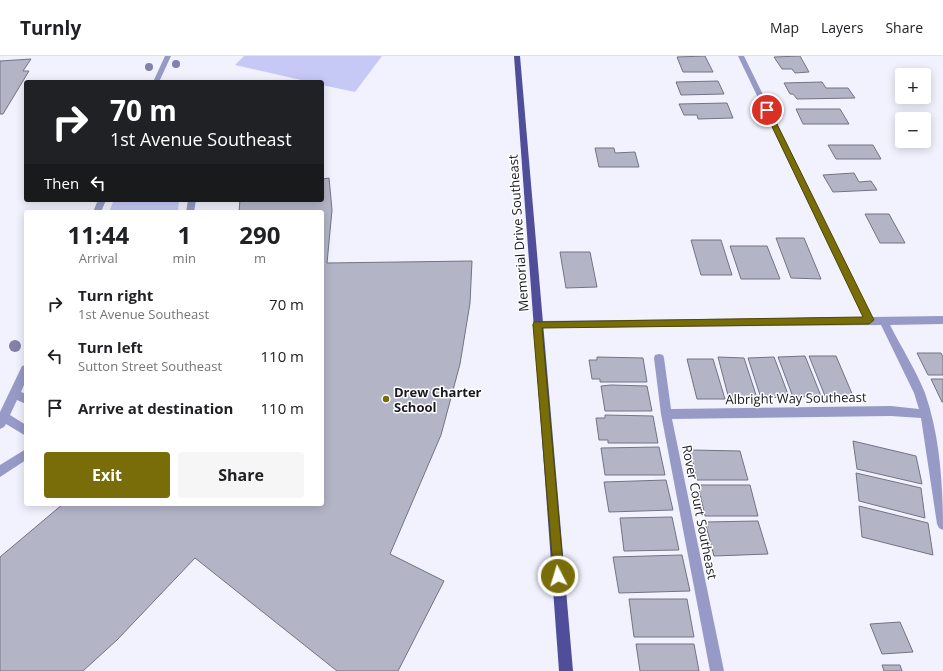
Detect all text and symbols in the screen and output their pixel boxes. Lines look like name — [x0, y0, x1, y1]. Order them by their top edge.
text: Turnly — [20, 15, 81, 41]
text: Map — [770, 18, 799, 37]
text: Layers — [821, 18, 863, 37]
text: Share — [885, 18, 923, 37]
map controls — [895, 68, 931, 148]
button: + — [895, 68, 931, 104]
text: 70 m — [110, 91, 177, 129]
pin — [750, 93, 784, 127]
icon: right — [44, 96, 96, 148]
icon: arrive — [756, 99, 778, 121]
button: − — [895, 112, 931, 148]
text: 1st Avenue Southeast — [110, 127, 292, 151]
street label: Memorial Drive Southeast — [504, 153, 532, 312]
icon: left — [87, 172, 109, 194]
text: Then — [44, 173, 79, 193]
text: 11:44 — [67, 218, 129, 251]
text: 1 — [177, 218, 191, 251]
text: 290 — [239, 218, 281, 251]
text: Arrival — [79, 249, 118, 267]
text: min — [173, 249, 196, 267]
text: m — [254, 249, 266, 267]
text: Turn right — [78, 285, 153, 305]
icon: right — [44, 293, 66, 315]
text: 70 m — [269, 294, 304, 314]
text: 1st Avenue Southeast — [78, 305, 209, 323]
text: Turn left — [78, 337, 143, 357]
icon: left — [44, 345, 66, 367]
text: 110 m — [260, 346, 304, 366]
text: Sutton Street Southeast — [78, 357, 222, 375]
place label: Drew Charter School — [394, 383, 482, 416]
street label: Albright Way Southeast — [725, 388, 867, 408]
marker: Drew Charter School — [381, 394, 391, 404]
icon: arrive — [44, 397, 66, 419]
text: Arrive at destination — [78, 398, 233, 418]
text: 110 m — [260, 398, 304, 418]
street label: Rover Court Southeast — [678, 443, 722, 581]
button: Exit — [44, 452, 170, 498]
button: Share — [178, 452, 304, 498]
position arrow — [537, 555, 579, 597]

